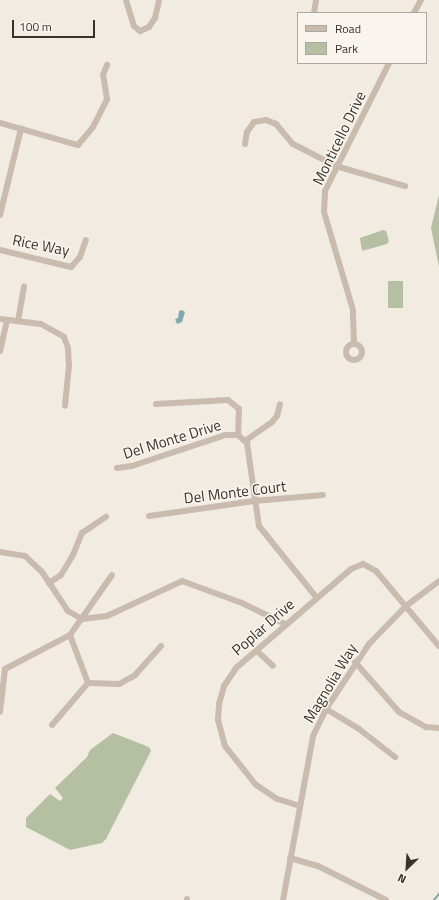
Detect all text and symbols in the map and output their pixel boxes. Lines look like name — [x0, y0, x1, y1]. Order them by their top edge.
scale bar — [14, 12, 97, 38]
legend — [297, 12, 427, 64]
text: 100 m — [19, 17, 52, 36]
text: Road — [335, 19, 361, 38]
text: Park — [335, 39, 358, 58]
street label: Monticello Drive — [309, 88, 369, 188]
street label: Rice Way — [11, 231, 71, 259]
street label: Del Monte Drive — [121, 416, 223, 462]
street label: Del Monte Court — [183, 477, 287, 507]
street label: Poplar Drive — [228, 595, 298, 659]
street label: Magnolia Way — [299, 640, 361, 726]
north arrow — [387, 848, 427, 888]
text: N — [395, 870, 409, 888]

